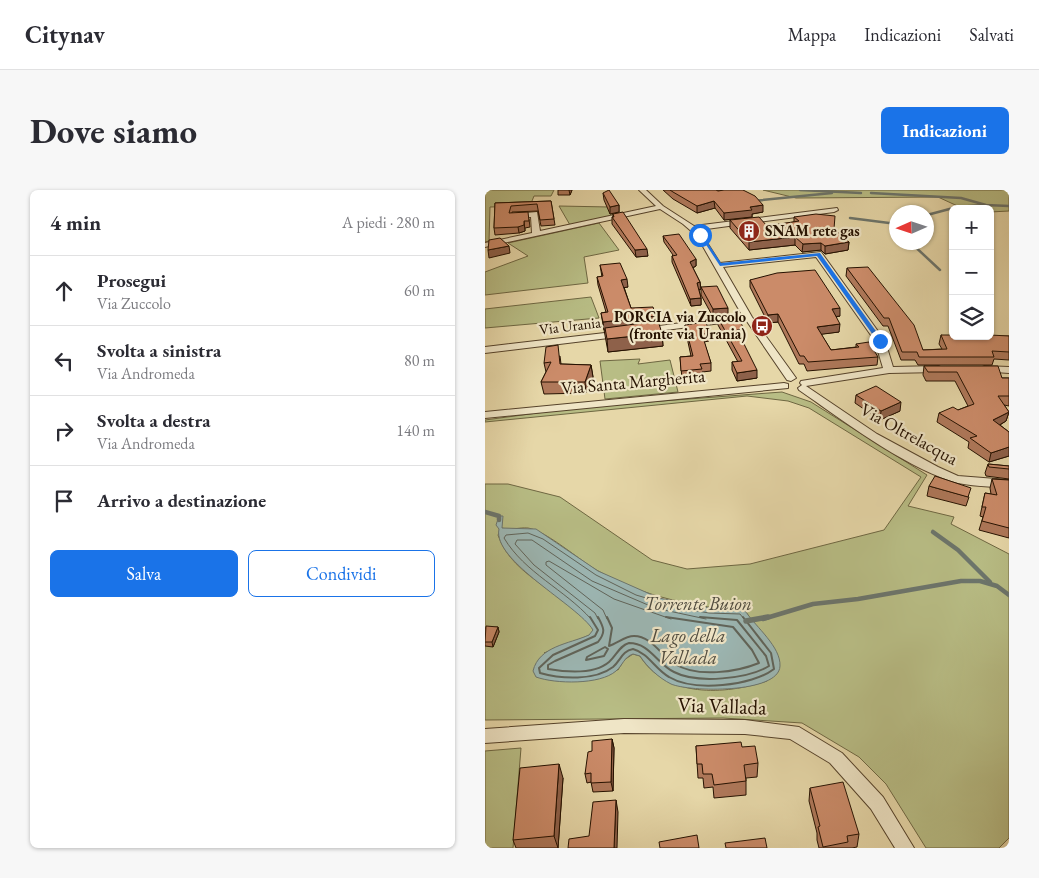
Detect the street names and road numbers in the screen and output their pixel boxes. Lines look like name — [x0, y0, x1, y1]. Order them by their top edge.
street label: Via Urania — [538, 312, 602, 339]
street label: Via Santa Margherita — [560, 364, 707, 399]
street label: Via Oltrelacqua — [856, 397, 963, 470]
street label: Via Vallada — [677, 690, 768, 721]

